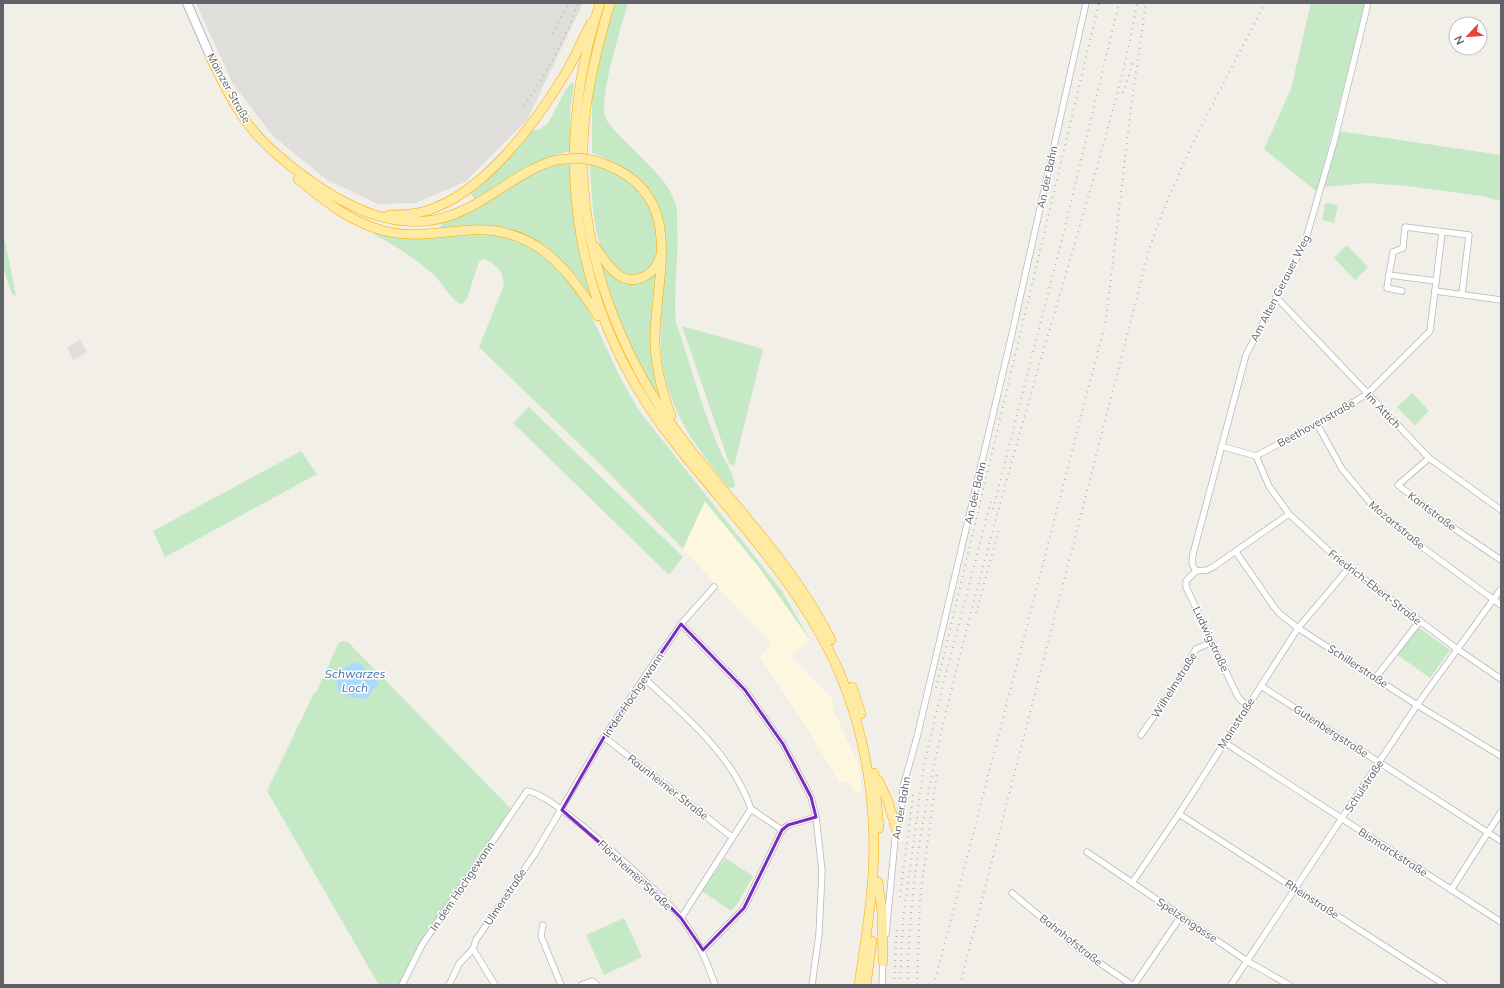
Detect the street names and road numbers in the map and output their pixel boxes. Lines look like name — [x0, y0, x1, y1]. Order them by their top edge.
street label: Mainzer Straße — [204, 51, 254, 125]
street label: An der Bahn — [1034, 144, 1060, 210]
street label: Am Alten Gerauer Weg — [1247, 232, 1313, 344]
street label: Im Attich — [1362, 389, 1404, 431]
street label: Beethovenstraße — [1275, 396, 1357, 450]
street label: An der Bahn — [961, 460, 989, 526]
street label: Kantstraße — [1405, 488, 1459, 534]
street label: Mozartstraße — [1366, 498, 1428, 552]
street label: Friedrich-Ebert-Straße — [1326, 546, 1424, 628]
street label: Ludwigstraße — [1190, 604, 1232, 674]
street label: Schillerstraße — [1325, 641, 1391, 691]
street label: In der Hochgewann — [599, 650, 667, 740]
street label: Wilhelmstraße — [1148, 650, 1200, 720]
street label: Mainstraße — [1214, 695, 1258, 751]
street label: Gutenbergstraße — [1291, 702, 1371, 760]
street label: Raunheimer Straße — [625, 751, 711, 823]
street label: Schulstraße — [1341, 757, 1387, 815]
street label: An der Bahn — [889, 775, 913, 841]
street label: Bismarckstraße — [1356, 824, 1430, 880]
street label: Flörsheimer Straße — [595, 837, 675, 913]
street label: In dem Hochgewann — [427, 838, 497, 934]
street label: Ulmenstraße — [481, 866, 529, 928]
street label: Rheinstraße — [1282, 876, 1342, 922]
street label: Spelzengasse — [1154, 895, 1220, 945]
street label: Bahnhofstraße — [1037, 911, 1105, 969]

